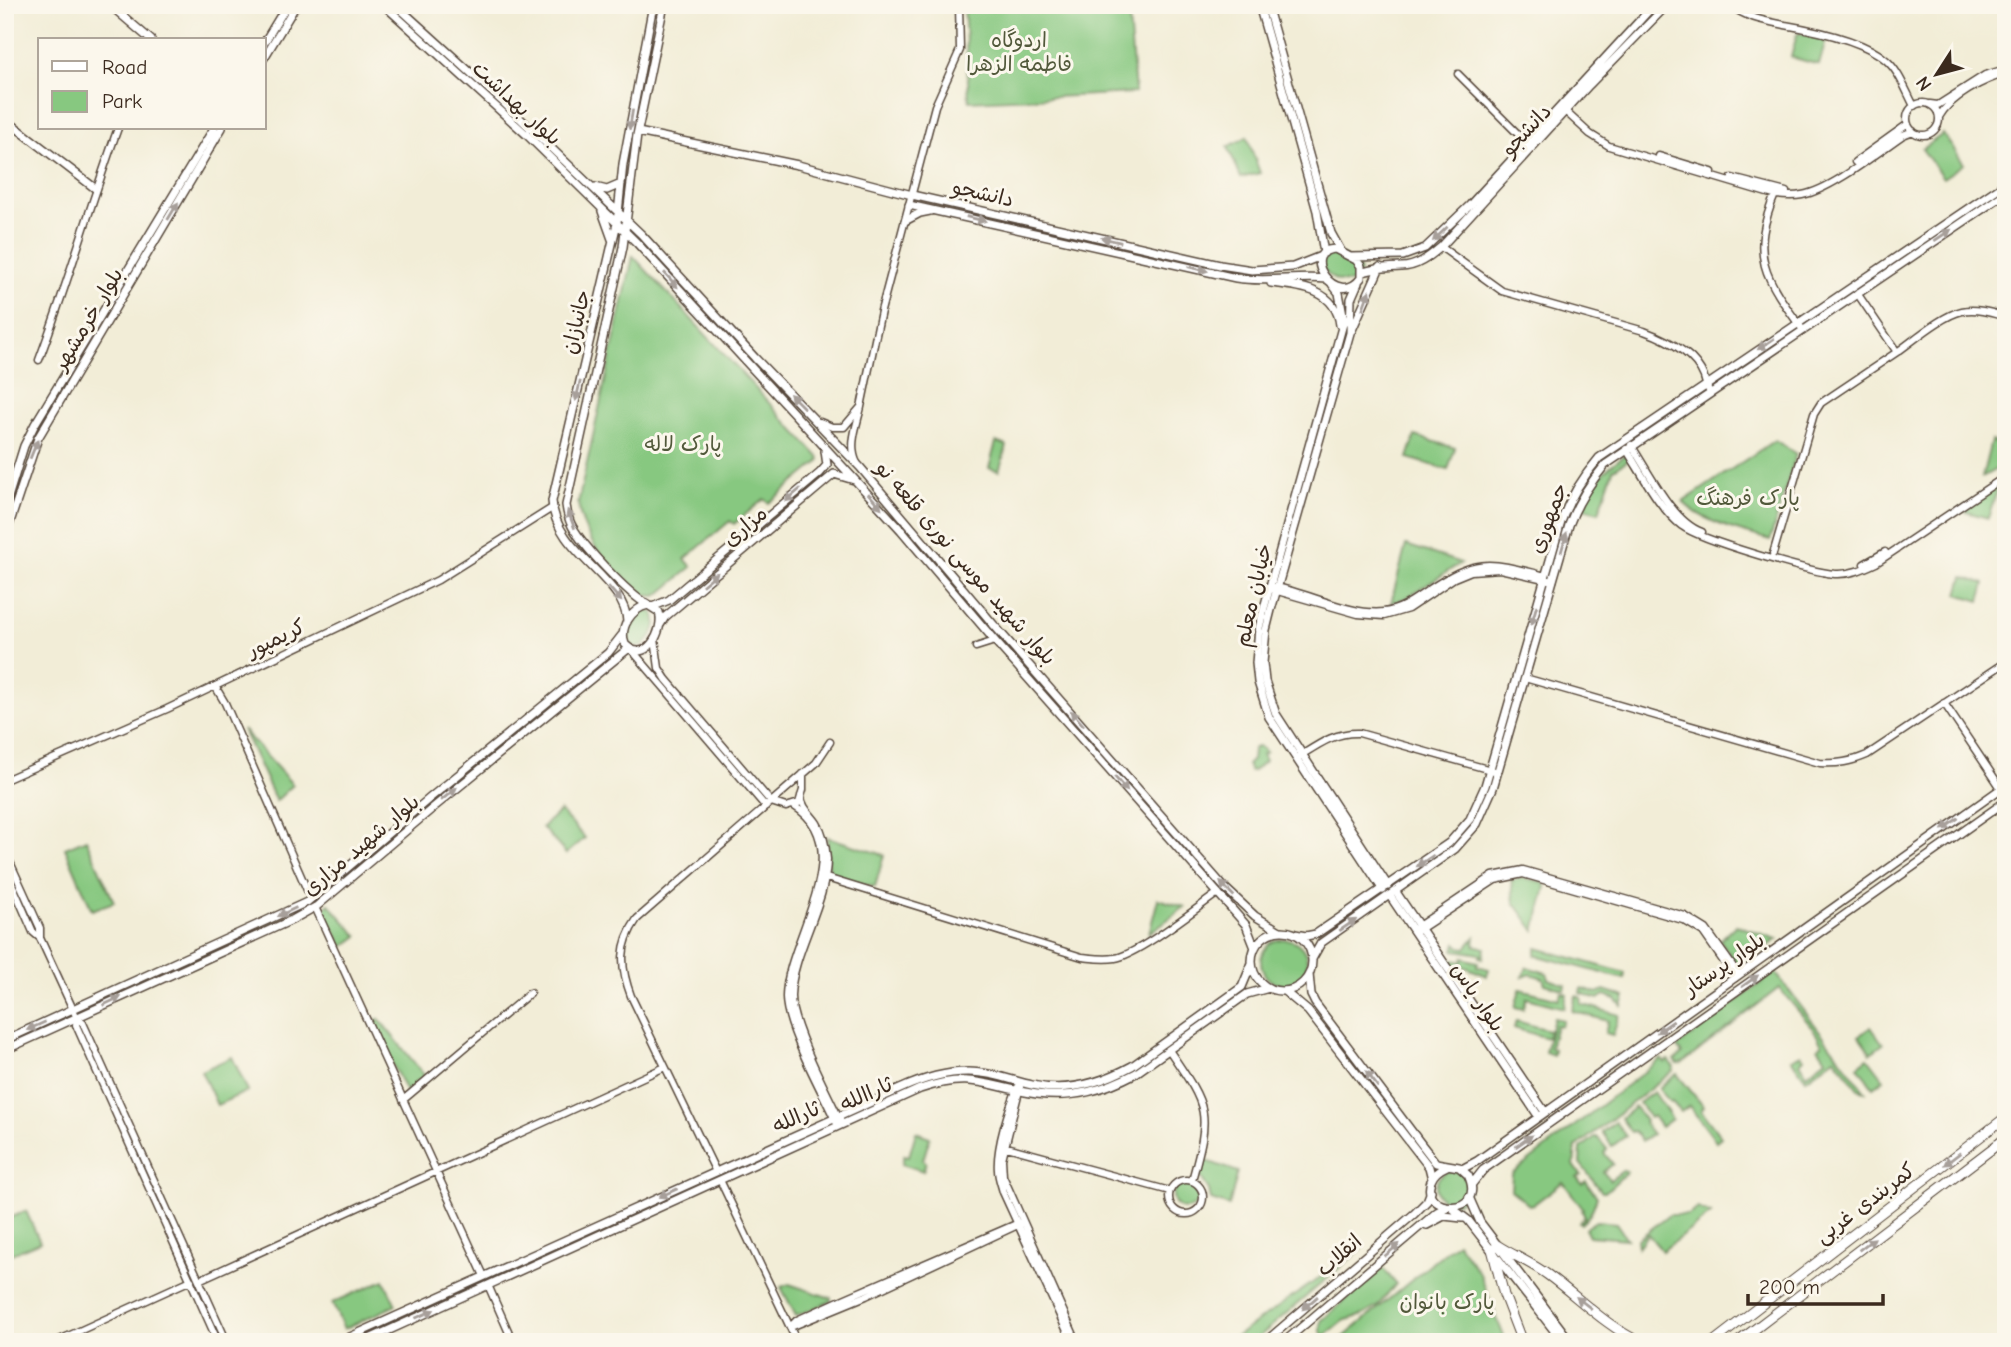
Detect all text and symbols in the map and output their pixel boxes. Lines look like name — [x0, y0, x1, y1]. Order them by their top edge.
park label: اردوگاه فاطمه الزهرا — [966, 28, 1072, 76]
legend — [38, 38, 266, 130]
north arrow — [1902, 38, 1972, 108]
text: Road — [102, 55, 147, 79]
street label: بلوار بهداشت — [467, 56, 566, 151]
text: N — [1912, 72, 1937, 95]
text: Park — [102, 89, 142, 113]
street label: دانشجو — [1495, 99, 1557, 162]
one-way arrow — [625, 109, 636, 131]
street label: دانشجو — [949, 174, 1016, 213]
one-way arrow — [167, 201, 179, 220]
one-way arrow — [965, 213, 987, 224]
one-way arrow — [1432, 226, 1449, 242]
one-way arrow — [1933, 229, 1953, 242]
one-way arrow — [1100, 234, 1122, 245]
street label: بلوار خرمشهر — [47, 264, 129, 377]
one-way arrow — [1187, 264, 1209, 275]
one-way arrow — [663, 271, 679, 289]
street label: جانبازان — [557, 288, 596, 357]
one-way arrow — [1361, 289, 1372, 310]
one-way arrow — [1757, 337, 1775, 351]
one-way arrow — [572, 381, 583, 403]
one-way arrow — [788, 392, 805, 409]
park label: پارک لاله — [644, 432, 722, 457]
one-way arrow — [28, 438, 39, 459]
street label: بلوار شهید موسی نوری قلعه نو — [868, 455, 1061, 671]
street label: جمهوری — [1524, 479, 1574, 557]
park label: پارک فرهنگ — [1696, 486, 1800, 511]
one-way arrow — [784, 487, 802, 503]
one-way arrow — [867, 492, 883, 510]
street label: مزاری — [718, 501, 772, 551]
one-way arrow — [565, 508, 576, 529]
one-way arrow — [1560, 531, 1570, 552]
street label: خیابان معلم — [1229, 541, 1280, 650]
one-way arrow — [701, 571, 719, 587]
one-way arrow — [607, 585, 622, 602]
one-way arrow — [1528, 604, 1539, 626]
street label: کریمپور — [241, 614, 310, 665]
one-way arrow — [1069, 709, 1085, 727]
one-way arrow — [1113, 775, 1129, 793]
one-way arrow — [440, 787, 458, 802]
street label: بلوار شهید مزاری — [298, 789, 425, 902]
one-way arrow — [1941, 817, 1959, 831]
one-way arrow — [1416, 854, 1434, 868]
one-way arrow — [1219, 881, 1235, 898]
one-way arrow — [277, 906, 297, 917]
one-way arrow — [1338, 918, 1357, 931]
street label: بلوار پرستار — [1677, 927, 1770, 1003]
street label: بلوار یاس — [1445, 958, 1510, 1037]
one-way arrow — [1741, 974, 1759, 988]
one-way arrow — [102, 995, 122, 1007]
one-way arrow — [1656, 1020, 1674, 1034]
one-way arrow — [25, 1021, 46, 1032]
one-way arrow — [1365, 1070, 1379, 1088]
street label: ثاراالله — [836, 1072, 897, 1116]
street label: ثارالله — [769, 1096, 824, 1138]
one-way arrow — [1515, 1134, 1533, 1148]
one-way arrow — [1943, 1151, 1961, 1166]
street label: کمربندی غربی — [1810, 1158, 1921, 1250]
one-way arrow — [658, 1188, 679, 1199]
street label: انقلاب — [1312, 1229, 1367, 1282]
one-way arrow — [1858, 1237, 1876, 1251]
one-way arrow — [1383, 1242, 1401, 1258]
scale bar — [1748, 1263, 1883, 1307]
text: 200 m — [1759, 1275, 1820, 1299]
park label: پارک بانوان — [1399, 1290, 1495, 1315]
one-way arrow — [1301, 1295, 1319, 1311]
one-way arrow — [1576, 1296, 1594, 1311]
one-way arrow — [415, 1308, 435, 1320]

